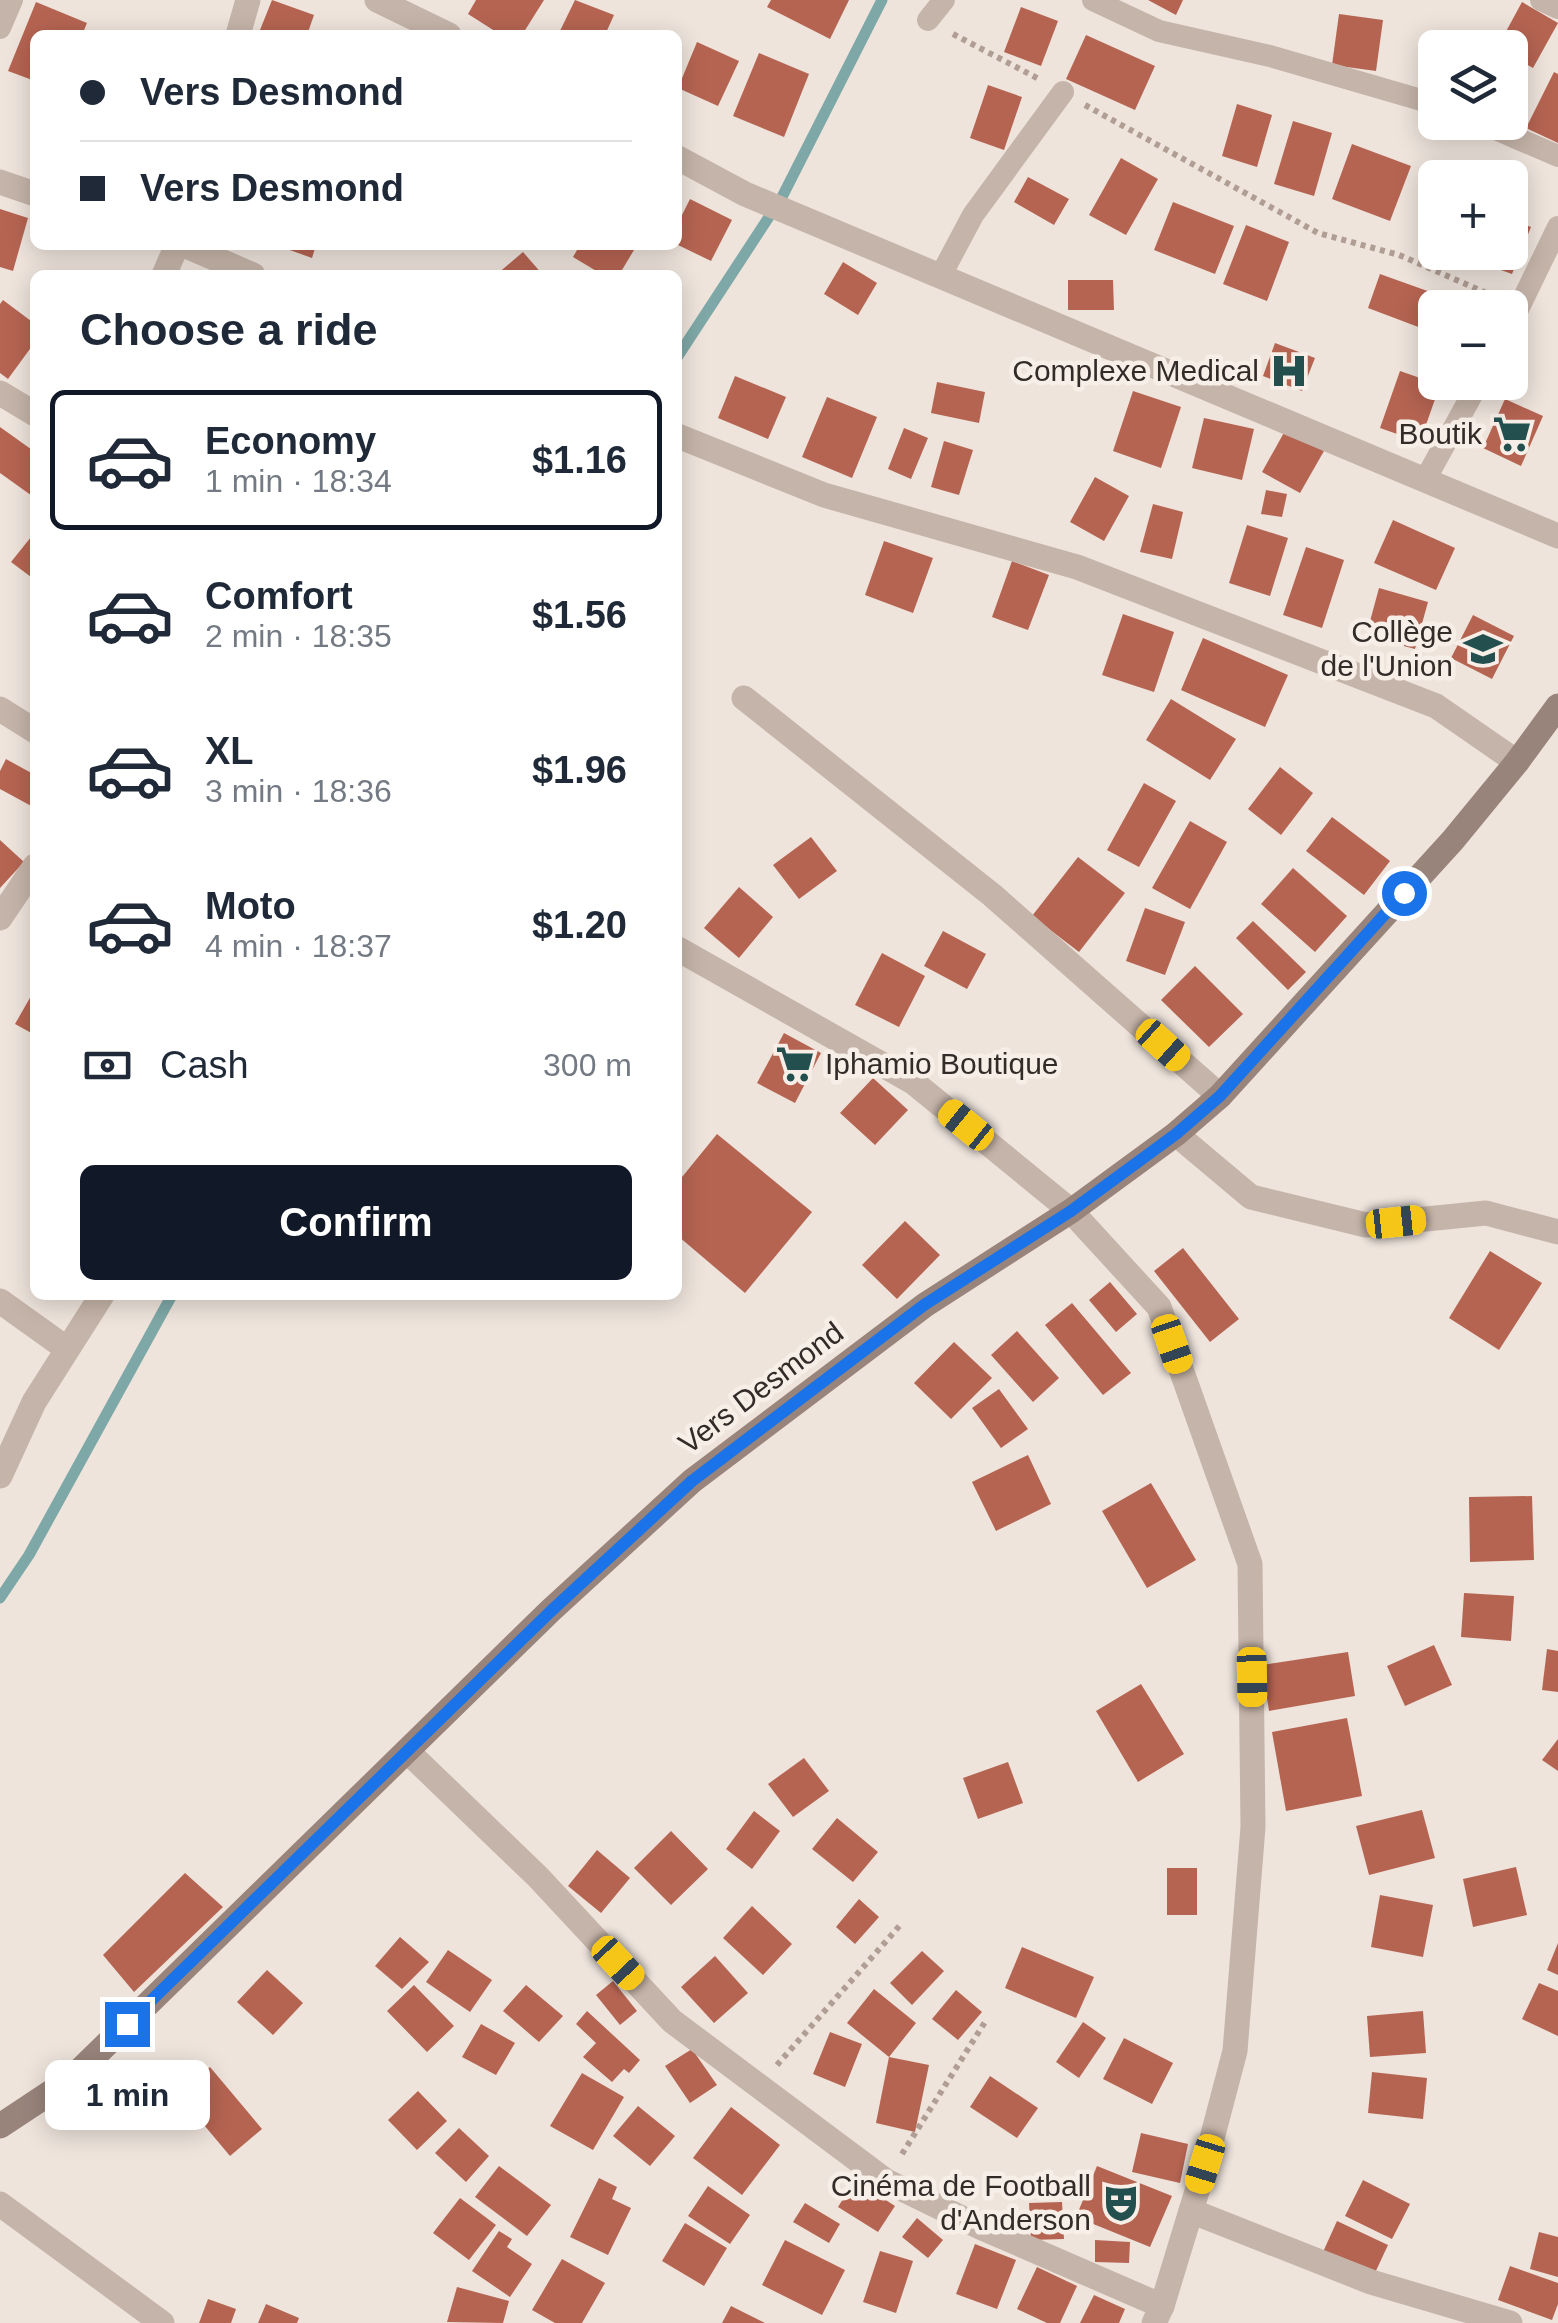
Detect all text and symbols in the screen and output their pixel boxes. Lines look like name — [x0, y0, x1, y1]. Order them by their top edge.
map controls — [1418, 30, 1528, 400]
button: layers — [1418, 30, 1528, 140]
text: Vers Desmond — [140, 71, 404, 113]
button: + — [1418, 160, 1528, 270]
text: Vers Desmond — [140, 167, 404, 209]
button: − — [1418, 290, 1528, 400]
text: Choose a ride — [80, 304, 378, 355]
hospital icon: Complexe Medical — [1268, 350, 1310, 392]
place label: Complexe Medical — [1012, 354, 1259, 387]
supermarket icon: Boutik — [1491, 413, 1533, 455]
icon: car — [85, 415, 175, 505]
place label: Boutik — [1399, 417, 1483, 450]
text: Economy — [205, 420, 376, 462]
text: $1.16 — [532, 439, 627, 481]
text: 1 min · 18:34 — [205, 463, 392, 499]
icon: car — [85, 570, 175, 660]
text: Comfort — [205, 575, 353, 617]
text: $1.56 — [532, 594, 627, 636]
place label: Collège de l'Union — [1321, 615, 1453, 682]
text: 2 min · 18:35 — [205, 618, 392, 654]
school or university icon: Collège de l'Union — [1462, 628, 1504, 670]
icon: car — [85, 725, 175, 815]
text: XL — [205, 730, 254, 772]
text: $1.96 — [532, 749, 627, 791]
text: 3 min · 18:36 — [205, 773, 392, 809]
route start — [1382, 871, 1427, 916]
icon: car — [85, 880, 175, 970]
text: Moto — [205, 885, 296, 927]
text: $1.20 — [532, 904, 627, 946]
text: 4 min · 18:37 — [205, 928, 392, 964]
car — [1131, 1014, 1195, 1076]
icon: cash — [80, 1038, 135, 1093]
supermarket icon: Iphamio Boutique — [774, 1043, 816, 1085]
text: Cash — [160, 1044, 249, 1086]
text: 300 m — [543, 1047, 632, 1083]
place label: Iphamio Boutique — [825, 1047, 1059, 1080]
car — [933, 1094, 999, 1156]
button: Confirm — [80, 1165, 632, 1280]
car — [1365, 1204, 1427, 1240]
car — [1148, 1311, 1196, 1377]
street label: Vers Desmond — [672, 1315, 849, 1460]
car — [1236, 1647, 1268, 1707]
car — [587, 1931, 649, 1995]
route end — [105, 2002, 150, 2047]
callout: 1 min — [44, 2059, 210, 2129]
text: 1 min — [86, 2077, 169, 2113]
car — [1182, 2131, 1228, 2197]
place label: Cinéma de Football d'Anderson — [831, 2169, 1091, 2236]
theatre icon: Cinéma de Football d'Anderson — [1100, 2182, 1142, 2224]

